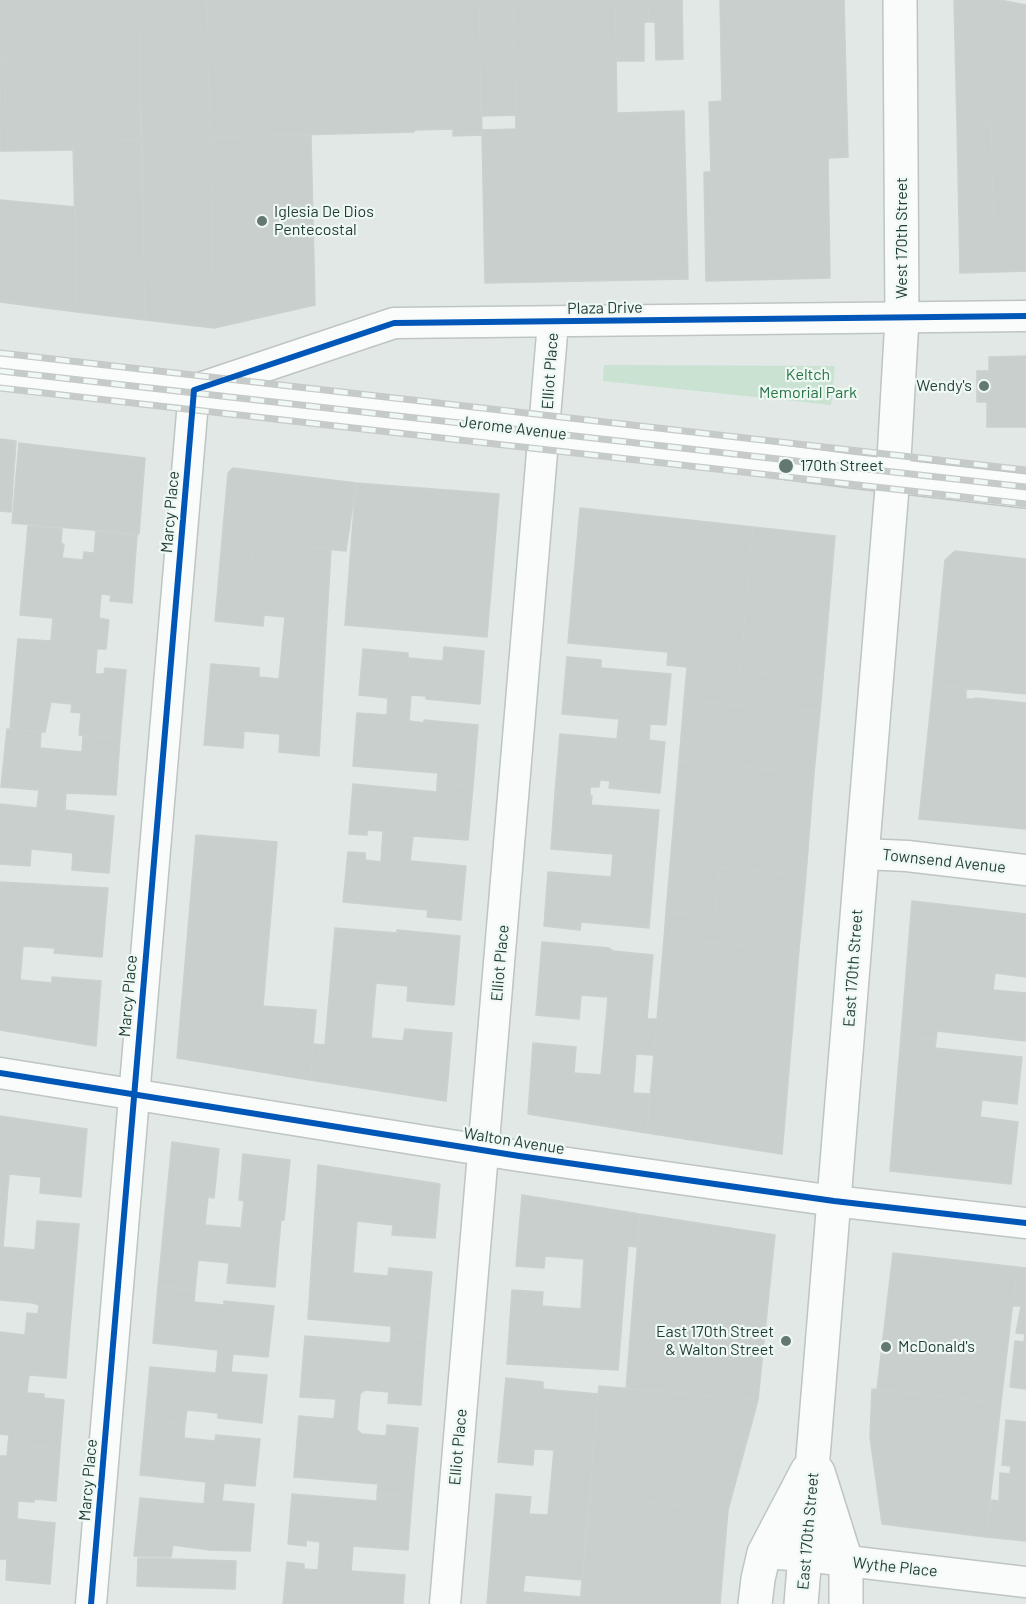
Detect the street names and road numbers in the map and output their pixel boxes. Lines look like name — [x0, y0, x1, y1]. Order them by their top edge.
street label: West 170th Street — [892, 177, 912, 299]
street label: Plaza Drive — [567, 298, 643, 318]
street label: Elliot Place — [538, 332, 562, 410]
street label: Jerome Avenue — [458, 412, 568, 444]
street label: Marcy Place — [157, 470, 183, 554]
street label: Townsend Avenue — [881, 845, 1007, 877]
street label: East 170th Street — [839, 908, 867, 1028]
street label: Elliot Place — [487, 924, 513, 1002]
street label: Marcy Place — [115, 954, 141, 1038]
street label: Walton Avenue — [462, 1124, 566, 1158]
street label: Elliot Place — [445, 1408, 471, 1486]
street label: Marcy Place — [75, 1438, 101, 1522]
street label: East 170th Street — [793, 1471, 823, 1591]
street label: Wythe Place — [851, 1553, 939, 1581]

